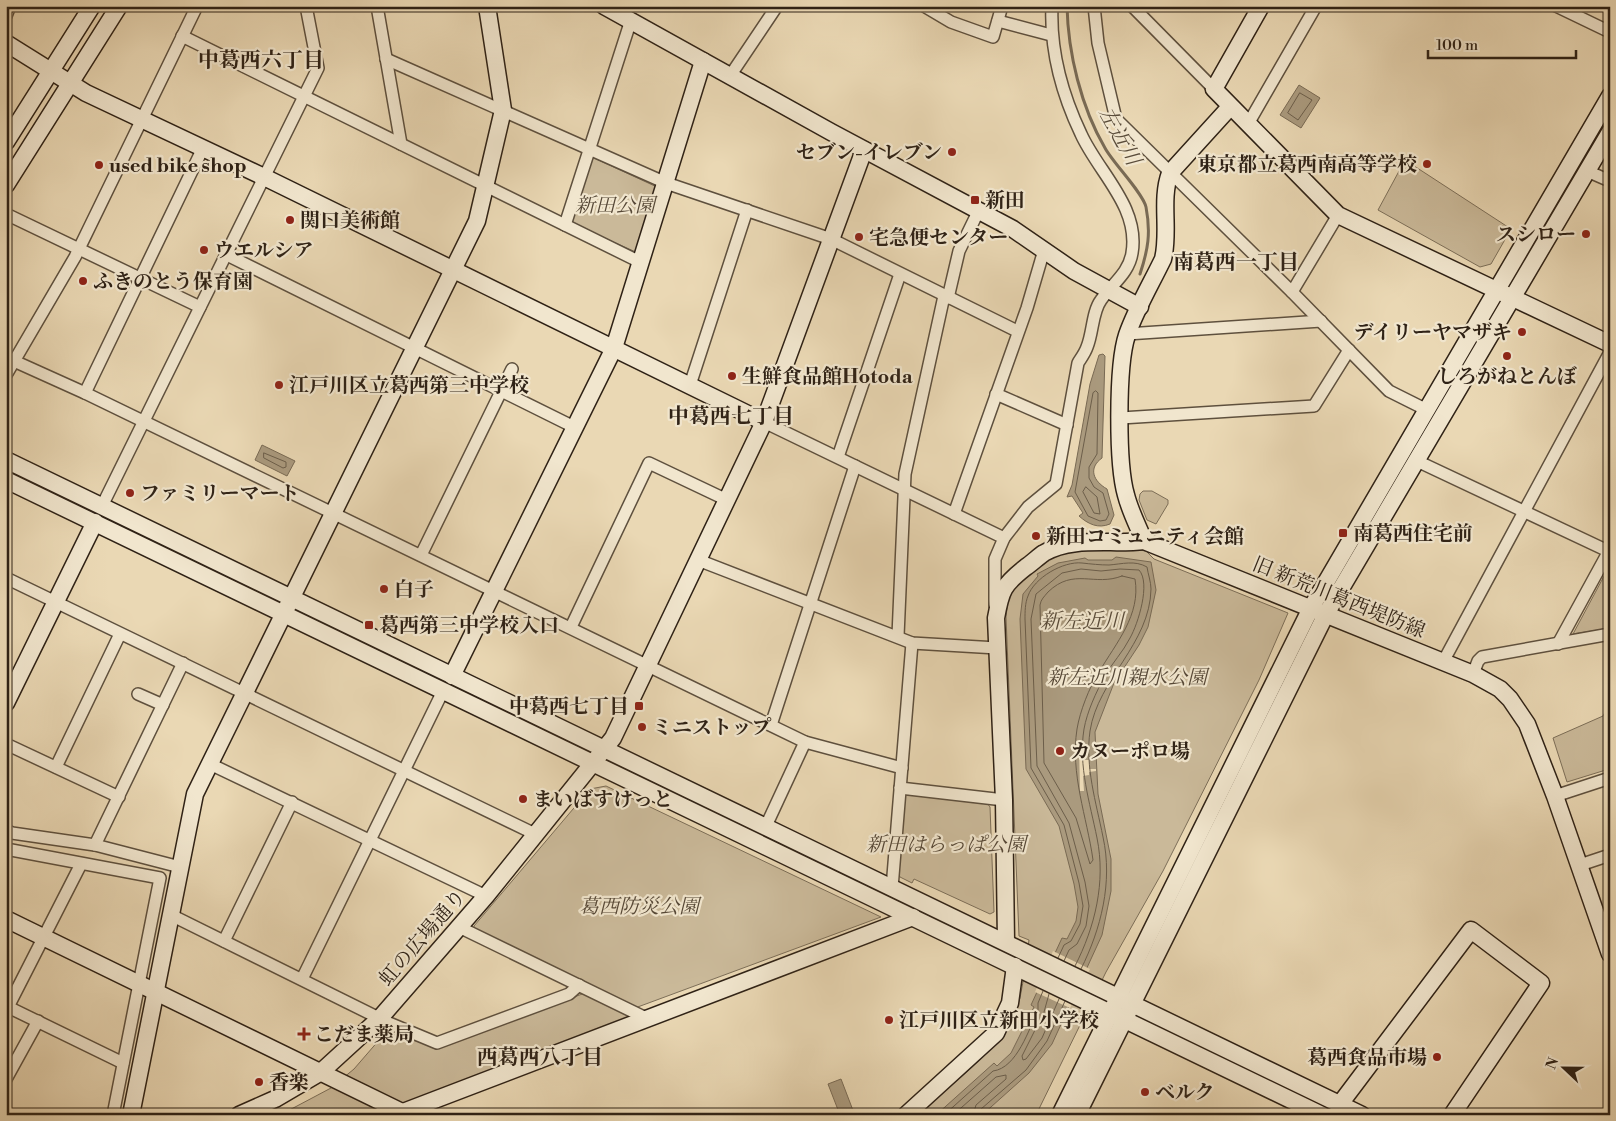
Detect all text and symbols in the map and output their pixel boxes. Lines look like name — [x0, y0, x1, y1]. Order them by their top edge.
scale bar — [1428, 28, 1576, 60]
text: 100 m — [1436, 36, 1478, 55]
district label: 中葛西六丁目 — [198, 48, 324, 74]
water label: 左近川 — [1092, 103, 1147, 172]
place label: セブン-イレブン — [796, 141, 942, 166]
marker: セブン-イレブン — [946, 146, 958, 158]
place label: 東京都立葛西南高等学校 — [1197, 153, 1417, 178]
place label: used bike shop — [109, 154, 247, 179]
marker: 東京都立葛西南高等学校 — [1421, 158, 1433, 170]
marker: used bike shop — [93, 159, 105, 171]
place label: 新田 — [985, 189, 1025, 214]
park label: 新田公園 — [575, 194, 658, 219]
marker: 新田 — [969, 194, 981, 206]
place label: 関口美術館 — [300, 209, 400, 234]
marker: 関口美術館 — [284, 214, 296, 226]
place label: スシロー — [1496, 223, 1576, 248]
place label: 宅急便センター — [869, 226, 1008, 251]
marker: スシロー — [1580, 228, 1592, 240]
marker: 宅急便センター — [853, 231, 865, 243]
place label: ウエルシア — [214, 239, 314, 264]
marker: ウエルシア — [198, 244, 210, 256]
district label: 南葛西一丁目 — [1173, 250, 1299, 276]
place label: ふきのとう保育園 — [93, 270, 253, 295]
marker: ふきのとう保育園 — [77, 275, 89, 287]
place label: デイリーヤマザキ — [1353, 321, 1512, 346]
marker: デイリーヤマザキ — [1516, 326, 1528, 338]
marker: しろがねとんぼ — [1501, 350, 1513, 362]
place label: 生鮮食品館Hotoda — [742, 365, 913, 390]
place label: しろがねとんぼ — [1437, 365, 1577, 390]
marker: 生鮮食品館Hotoda — [726, 370, 738, 382]
place label: 江戸川区立葛西第三中学校 — [289, 374, 529, 399]
marker: 江戸川区立葛西第三中学校 — [273, 379, 285, 391]
district label: 中葛西七丁目 — [668, 404, 794, 430]
place label: ファミリーマート — [140, 482, 300, 507]
marker: ファミリーマート — [124, 487, 136, 499]
place label: 南葛西住宅前 — [1353, 522, 1473, 547]
place label: 新田コミュニティ会館 — [1046, 525, 1244, 550]
marker: 南葛西住宅前 — [1337, 527, 1349, 539]
marker: 新田コミュニティ会館 — [1030, 530, 1042, 542]
street label: 旧 新荒川葛西堤防線 — [1248, 552, 1428, 644]
place label: 白子 — [394, 578, 434, 603]
marker: 白子 — [378, 583, 390, 595]
water label: 新左近川 — [1040, 609, 1126, 635]
place label: 葛西第三中学校入口 — [379, 614, 559, 639]
marker: 葛西第三中学校入口 — [363, 619, 375, 631]
park label: 新左近川親水公園 — [1047, 666, 1210, 691]
place label: 中葛西七丁目 — [509, 695, 629, 720]
marker: 中葛西七丁目 — [633, 700, 645, 712]
place label: ミニストップ — [652, 716, 771, 741]
marker: ミニストップ — [636, 721, 648, 733]
place label: カヌーポロ場 — [1070, 740, 1190, 765]
marker: カヌーポロ場 — [1054, 745, 1066, 757]
place label: まいばすけっと — [533, 788, 673, 813]
marker: まいばすけっと — [517, 793, 529, 805]
park label: 新田はらっぱ公園 — [866, 833, 1029, 858]
street label: 虹の広場通り — [374, 885, 472, 991]
park label: 葛西防災公園 — [579, 895, 702, 920]
place label: 江戸川区立新田小学校 — [899, 1009, 1099, 1034]
marker: 江戸川区立新田小学校 — [883, 1014, 895, 1026]
place label: こだま薬局 — [314, 1023, 414, 1048]
marker: こだま薬局 — [298, 1028, 310, 1040]
north arrow — [1538, 1044, 1588, 1094]
district label: 西葛西八丁目 — [477, 1045, 603, 1071]
place label: 葛西食品市場 — [1307, 1046, 1427, 1071]
marker: 葛西食品市場 — [1431, 1051, 1443, 1063]
text: N — [1542, 1055, 1563, 1072]
place label: 香楽 — [269, 1071, 309, 1096]
marker: 香楽 — [253, 1076, 265, 1088]
place label: ベルク — [1155, 1081, 1215, 1106]
marker: ベルク — [1139, 1086, 1151, 1098]

